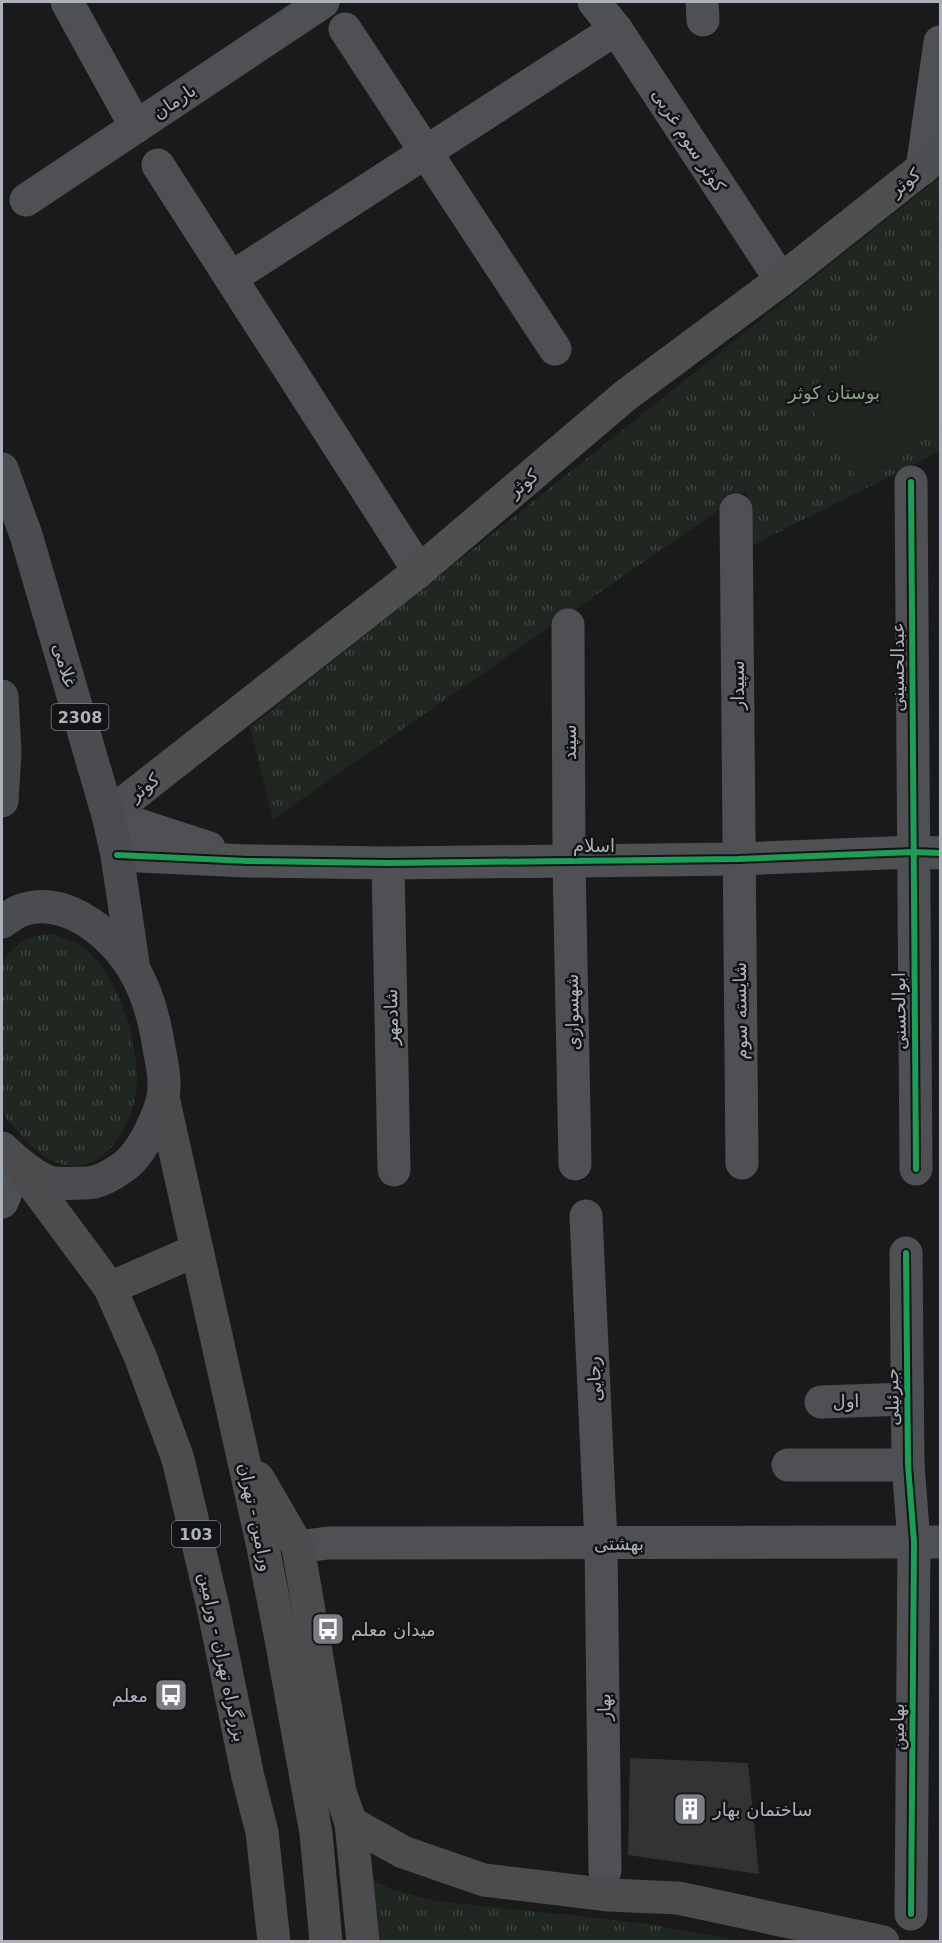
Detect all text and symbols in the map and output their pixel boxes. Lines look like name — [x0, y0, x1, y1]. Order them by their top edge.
street label: بارمان — [148, 79, 200, 123]
street label: کوثر سوم غربی — [647, 84, 730, 197]
street label: کوثر — [885, 163, 925, 202]
park label: بوستان کوثر — [787, 382, 880, 404]
street label: کوثر — [503, 464, 543, 503]
street label: عبدالحسینی — [887, 622, 908, 712]
street label: غلامی — [49, 641, 81, 689]
street label: سپیدار — [727, 660, 749, 711]
road number: 2308 — [52, 704, 109, 730]
street label: سپند — [559, 724, 581, 760]
street label: کوثر — [124, 768, 164, 807]
street label: اسلام — [573, 835, 615, 856]
street label: شایسته سوم — [729, 962, 752, 1060]
street label: ابوالحسنی — [888, 972, 911, 1050]
street label: شهسواری — [561, 974, 584, 1050]
street label: شادمهر — [380, 989, 403, 1046]
street label: رجایی — [582, 1356, 606, 1402]
street label: جبرئیلی — [881, 1368, 904, 1426]
street label: اول — [832, 1390, 860, 1413]
street label: ورامین - تهران — [233, 1461, 278, 1573]
road number: 103 — [172, 1521, 220, 1547]
street label: بهشتی — [594, 1533, 644, 1555]
street label: بزرگراه تهران - ورامین — [194, 1570, 251, 1744]
bus stop icon: میدان معلم — [310, 1611, 346, 1647]
place label: میدان معلم — [351, 1619, 436, 1641]
bus stop icon: معلم — [153, 1677, 189, 1713]
place label: معلم — [112, 1685, 148, 1707]
street label: بهار — [593, 1693, 616, 1722]
street label: بهامین — [887, 1703, 909, 1751]
building icon: ساختمان بهار — [672, 1791, 708, 1827]
place label: ساختمان بهار — [712, 1799, 812, 1821]

